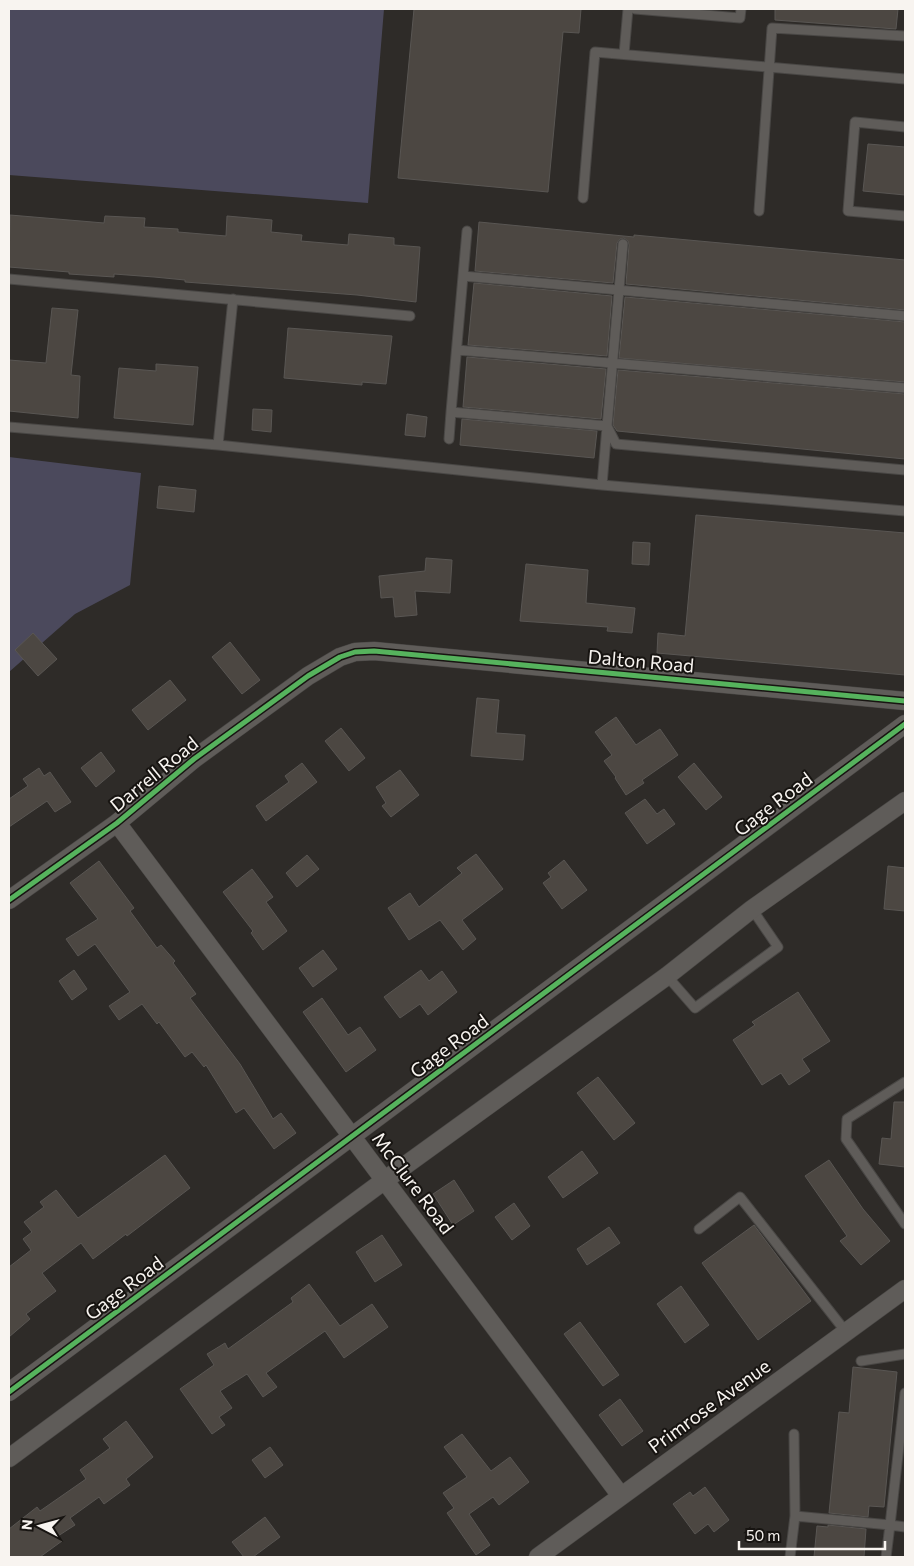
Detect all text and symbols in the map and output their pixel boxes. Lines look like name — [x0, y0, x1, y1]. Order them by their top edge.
street label: Dalton Road — [587, 644, 695, 677]
street label: Darrell Road — [105, 731, 202, 816]
street label: Gage Road — [729, 767, 816, 840]
street label: Gage Road — [405, 1009, 492, 1082]
street label: McClure Road — [368, 1127, 459, 1238]
street label: Gage Road — [80, 1251, 167, 1324]
street label: Primrose Avenue — [643, 1354, 774, 1458]
north arrow — [15, 1501, 65, 1551]
text: N — [18, 1518, 36, 1531]
scale bar — [739, 1518, 885, 1550]
text: 50 m — [746, 1526, 780, 1544]

